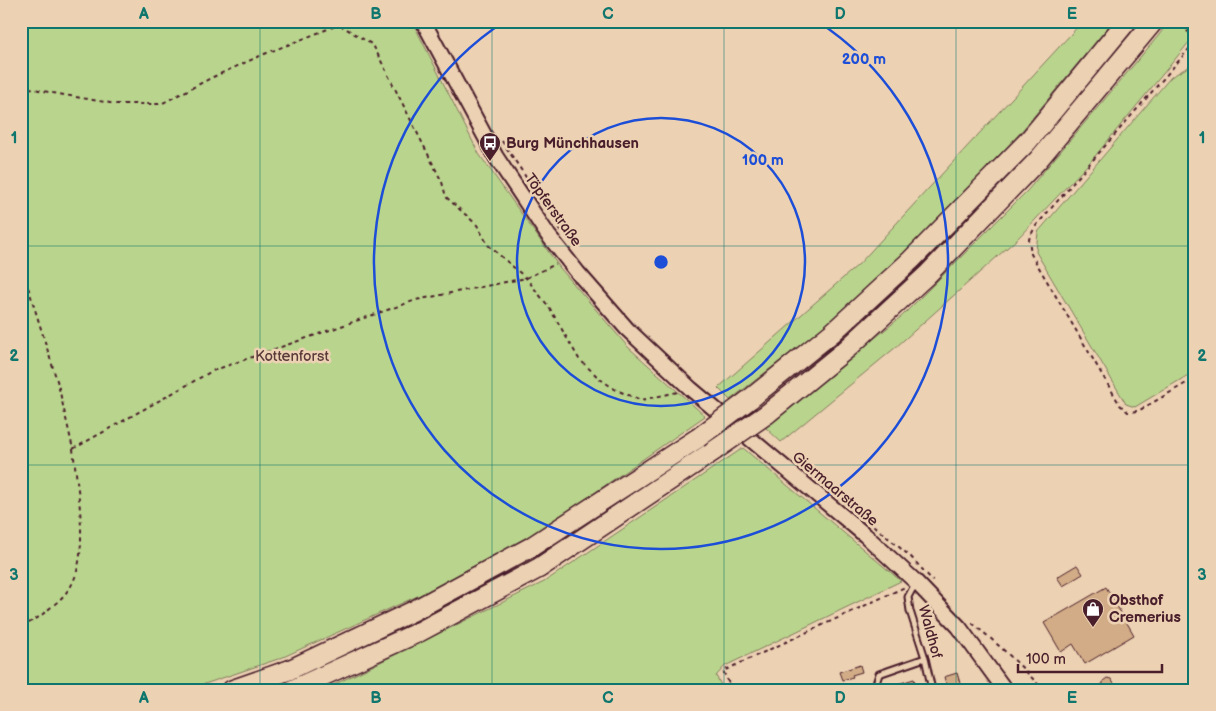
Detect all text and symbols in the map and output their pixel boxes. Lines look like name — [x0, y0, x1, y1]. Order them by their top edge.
text: A — [138, 5, 149, 24]
text: B — [370, 5, 382, 24]
text: C — [602, 5, 614, 24]
text: D — [834, 5, 846, 24]
text: E — [1067, 5, 1077, 24]
text: 200 m — [842, 50, 886, 69]
text: 1 — [11, 129, 17, 148]
text: 1 — [1199, 129, 1205, 148]
bus stop icon: Burg Münchhausen — [478, 131, 502, 162]
place label: Burg Münchhausen — [506, 134, 639, 153]
text: 100 m — [742, 151, 784, 170]
street label: Töpferstraße — [520, 170, 586, 250]
centre of rings — [652, 253, 670, 271]
text: 2 — [9, 347, 19, 366]
park label: Kottenforst — [255, 347, 329, 366]
text: 2 — [1197, 347, 1207, 366]
street label: Giermaarstraße — [788, 447, 882, 531]
text: 3 — [9, 566, 19, 585]
text: 3 — [1197, 566, 1207, 585]
place label: Obsthof Cremerius — [1109, 591, 1181, 627]
shop icon: Obsthof Cremerius — [1081, 597, 1105, 628]
street label: Waldhof — [914, 603, 946, 661]
scale bar — [1018, 641, 1162, 673]
text: 100 m — [1026, 650, 1066, 669]
text: A — [138, 689, 149, 708]
text: B — [370, 689, 382, 708]
text: C — [602, 689, 614, 708]
text: D — [834, 689, 846, 708]
text: E — [1067, 689, 1077, 708]

